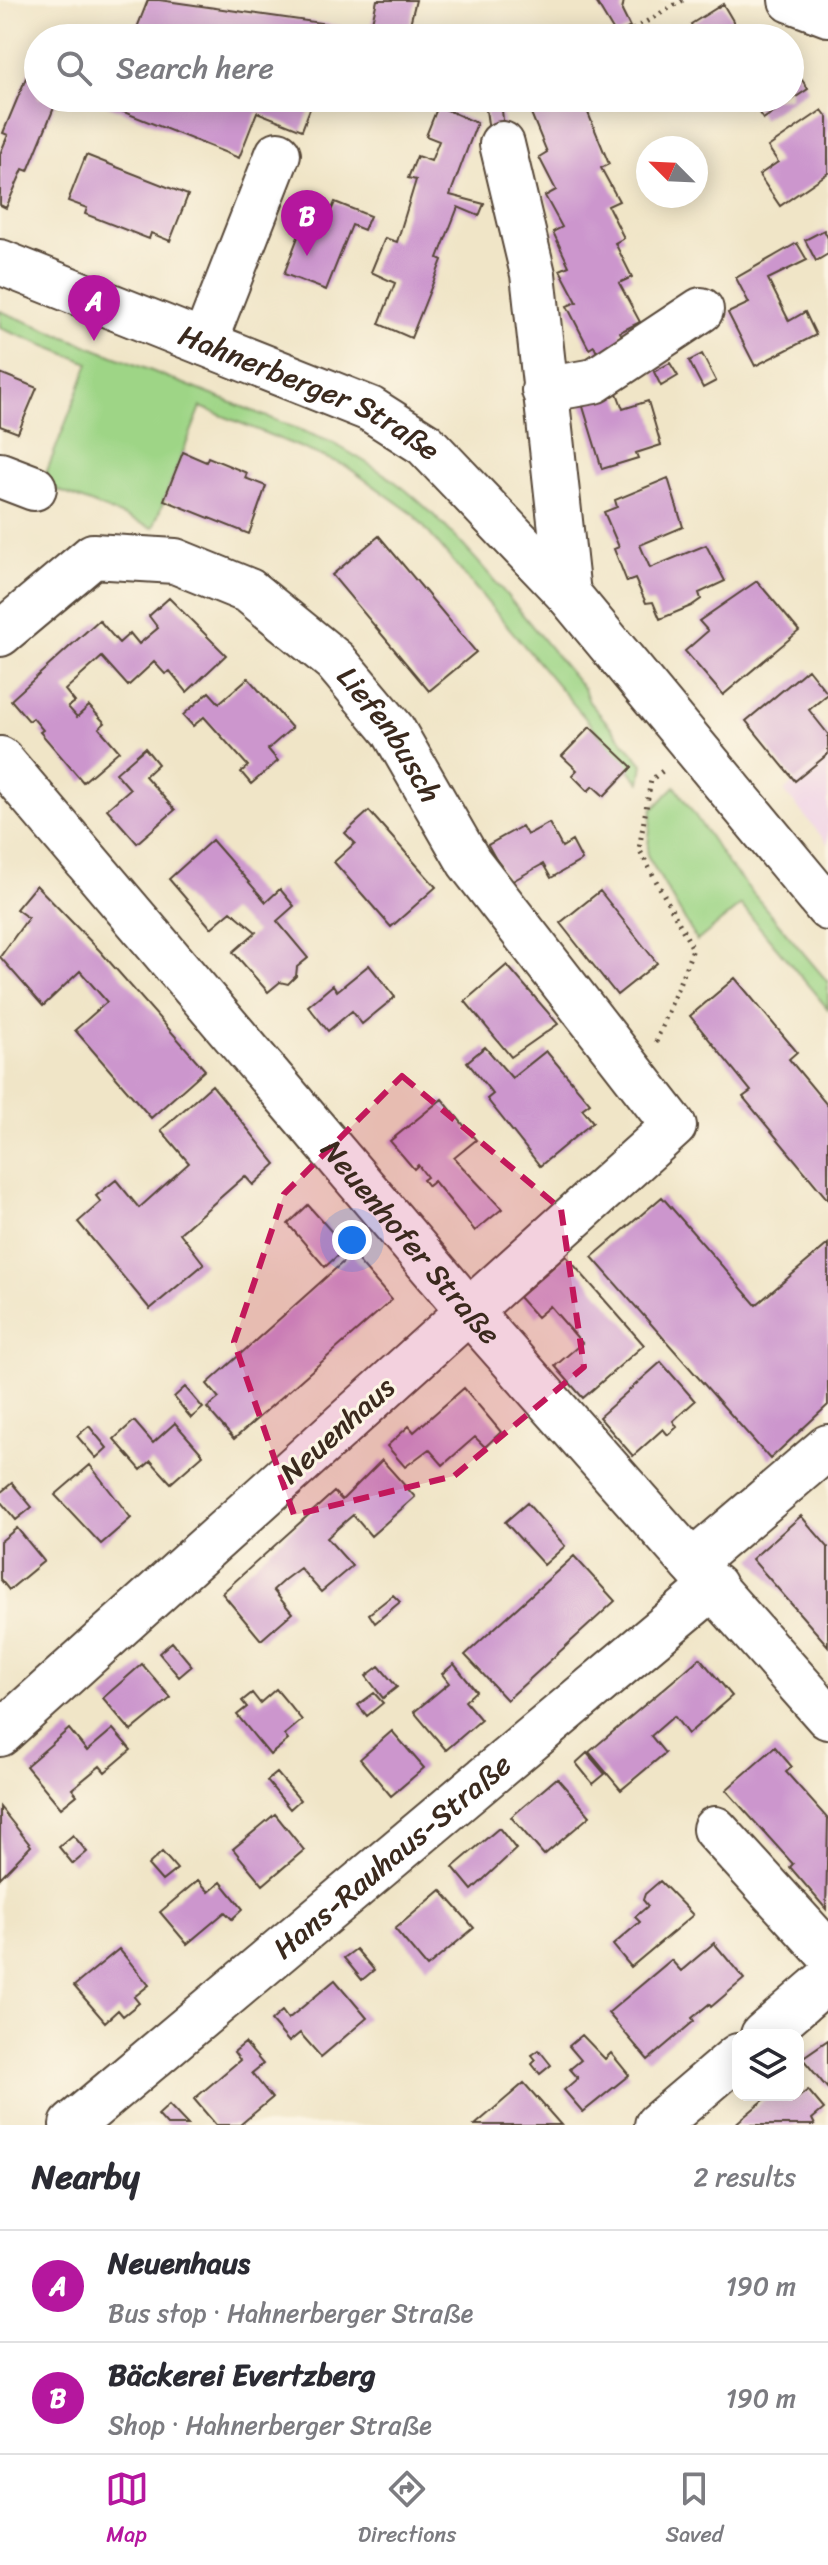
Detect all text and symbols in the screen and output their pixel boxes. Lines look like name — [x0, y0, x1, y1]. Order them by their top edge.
search box — [24, 24, 804, 112]
text: Search here — [116, 41, 274, 95]
icon: search — [52, 46, 96, 90]
north arrow — [636, 136, 708, 208]
pin: B — [281, 190, 333, 256]
pin: A — [68, 275, 120, 341]
street label: Hahnerberger Straße — [170, 308, 455, 473]
street label: Liefenbusch — [322, 653, 457, 813]
street label: Neuenhofer Straße — [306, 1126, 515, 1358]
your location — [332, 1220, 372, 1260]
street label: Neuenhaus — [266, 1362, 408, 1498]
street label: Hans-Rauhaus-Straße — [260, 1739, 524, 1973]
map controls — [732, 2029, 804, 2101]
button: layers — [732, 2029, 804, 2101]
text: Nearby — [32, 2147, 140, 2207]
text: 2 results — [694, 2154, 796, 2200]
text: Neuenhaus — [108, 2236, 250, 2290]
text: A — [49, 2263, 67, 2309]
text: 190 m — [726, 2263, 796, 2309]
text: Bus stop · Hahnerberger Straße — [108, 2290, 473, 2336]
text: Bäckerei Evertzberg — [108, 2348, 376, 2402]
text: B — [50, 2375, 66, 2421]
text: 190 m — [726, 2375, 796, 2421]
text: Shop · Hahnerberger Straße — [108, 2402, 432, 2448]
tab: Map — [105, 2467, 149, 2554]
tab: Directions — [358, 2467, 456, 2554]
tab: Saved — [665, 2467, 723, 2554]

